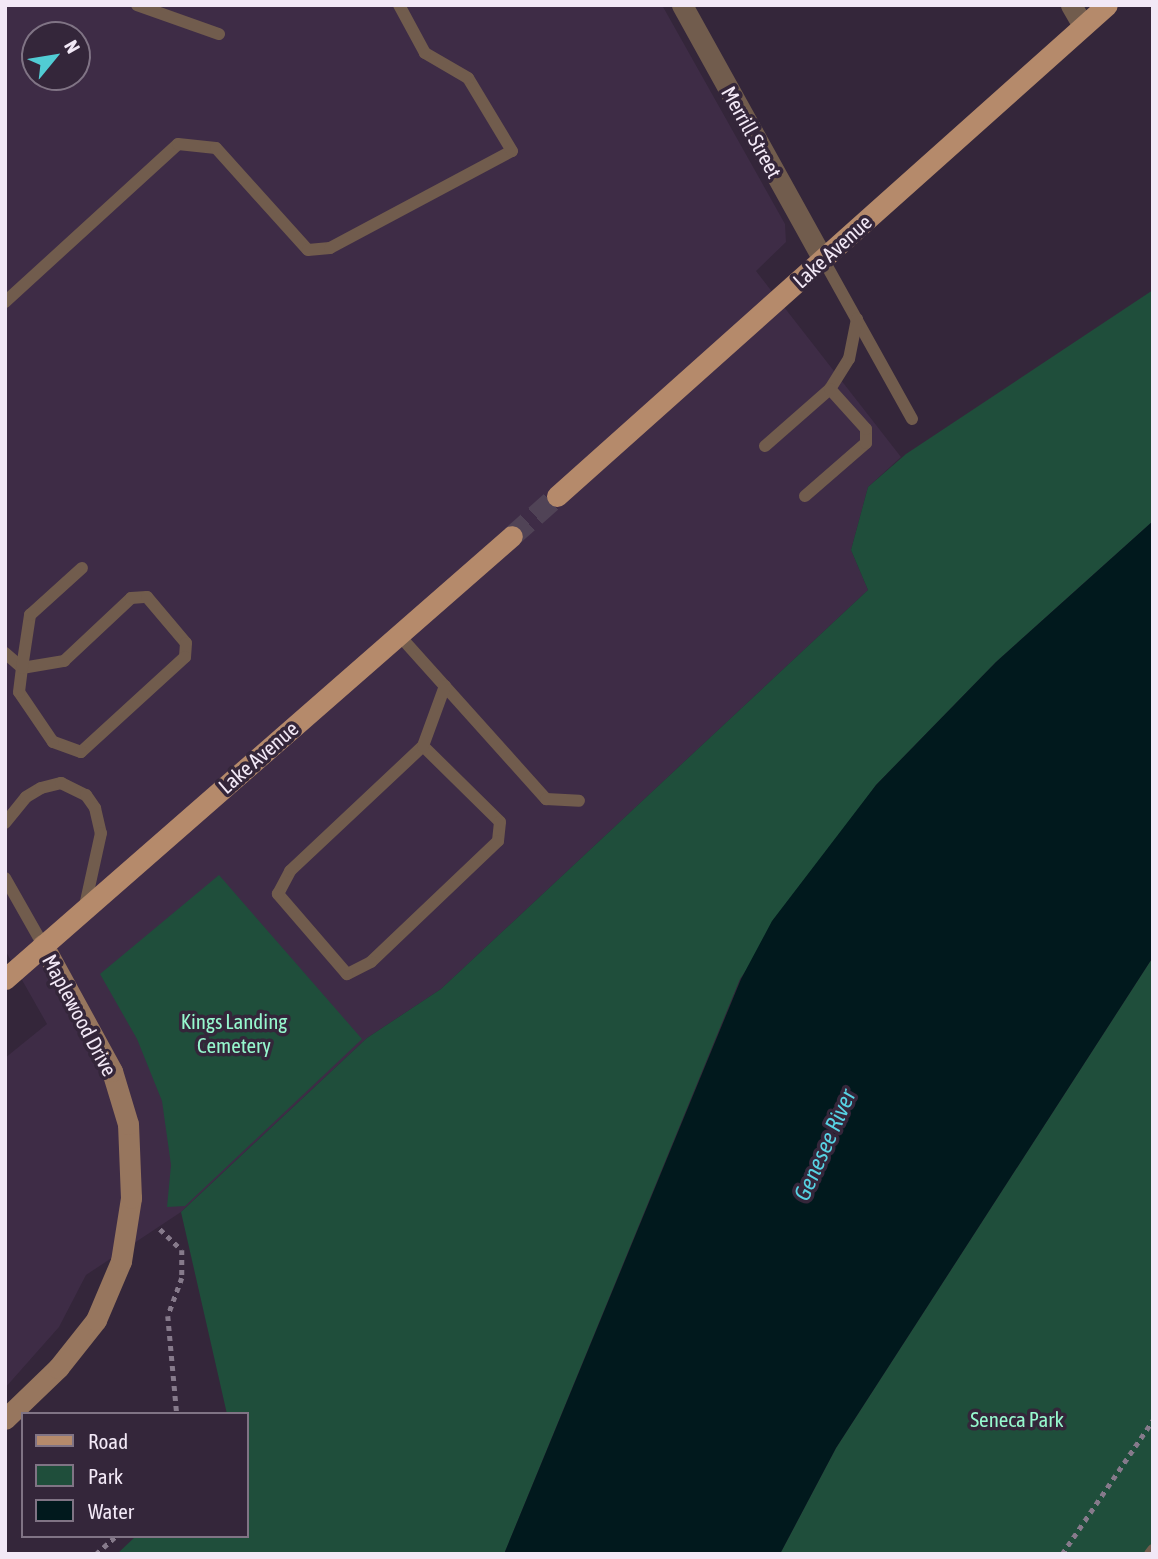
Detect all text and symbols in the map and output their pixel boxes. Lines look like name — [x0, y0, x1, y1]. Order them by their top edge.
north arrow — [21, 21, 91, 91]
text: N — [60, 36, 85, 57]
street label: Merrill Street — [717, 82, 787, 182]
street label: Lake Avenue — [787, 209, 877, 293]
street label: Lake Avenue — [213, 716, 303, 798]
street label: Maplewood Drive — [37, 950, 123, 1080]
park label: Kings Landing Cemetery — [181, 1008, 287, 1058]
water label: Genesee River — [788, 1085, 862, 1205]
park label: Seneca Park — [970, 1406, 1064, 1432]
legend — [21, 1412, 248, 1538]
text: Road — [88, 1429, 128, 1453]
text: Park — [88, 1464, 123, 1488]
text: Water — [88, 1499, 134, 1523]

